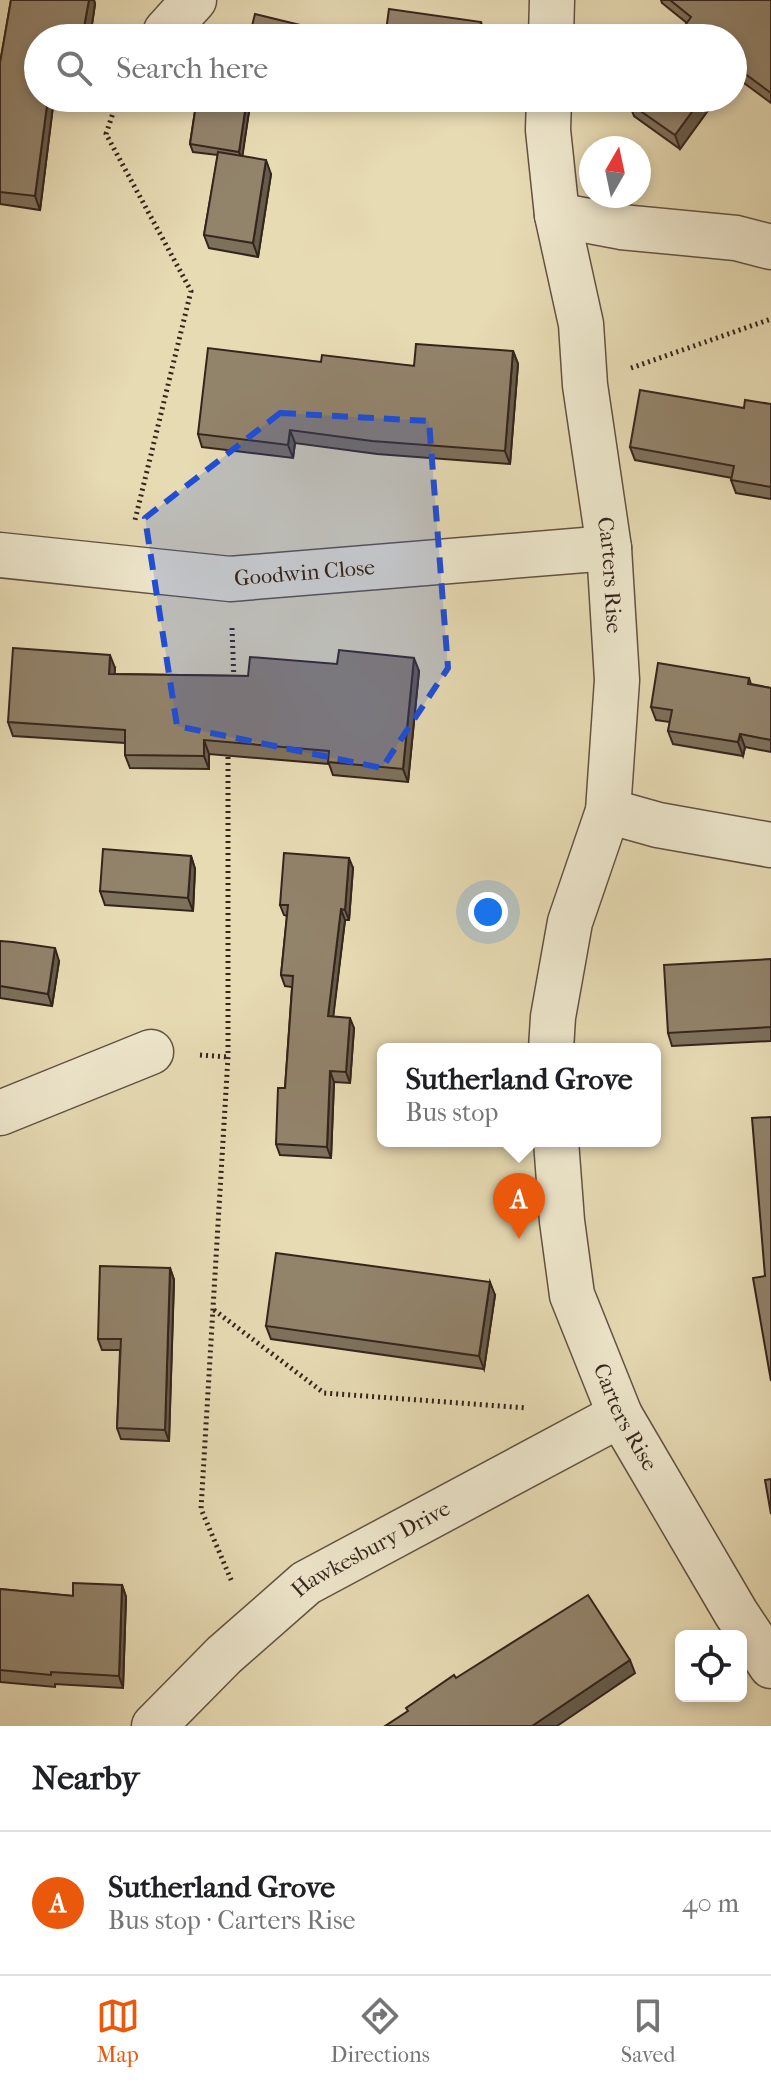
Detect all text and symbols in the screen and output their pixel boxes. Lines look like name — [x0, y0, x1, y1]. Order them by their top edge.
search box — [24, 24, 747, 112]
icon: search — [52, 46, 96, 90]
text: Search here — [116, 51, 268, 86]
north arrow — [579, 136, 651, 208]
street label: Carters Rise — [592, 515, 627, 634]
street label: Goodwin Close — [233, 554, 376, 592]
your location — [468, 892, 508, 932]
popup — [377, 1043, 661, 1147]
text: Sutherland Grove — [405, 1062, 633, 1097]
text: Bus stop — [405, 1097, 498, 1128]
pin: A — [493, 1173, 545, 1239]
street label: Carters Rise — [588, 1359, 663, 1475]
street label: Hawkesbury Drive — [286, 1495, 455, 1603]
map controls — [675, 1630, 747, 1702]
button: locate — [675, 1630, 747, 1702]
text: Nearby — [32, 1758, 139, 1798]
text: Sutherland Grove — [108, 1870, 335, 1905]
text: A — [50, 1888, 66, 1919]
text: 40 m — [682, 1888, 739, 1919]
text: Bus stop · Carters Rise — [108, 1905, 355, 1936]
tab: Map — [96, 1994, 140, 2068]
tab: Directions — [331, 1994, 430, 2068]
tab: Saved — [621, 1994, 675, 2068]

